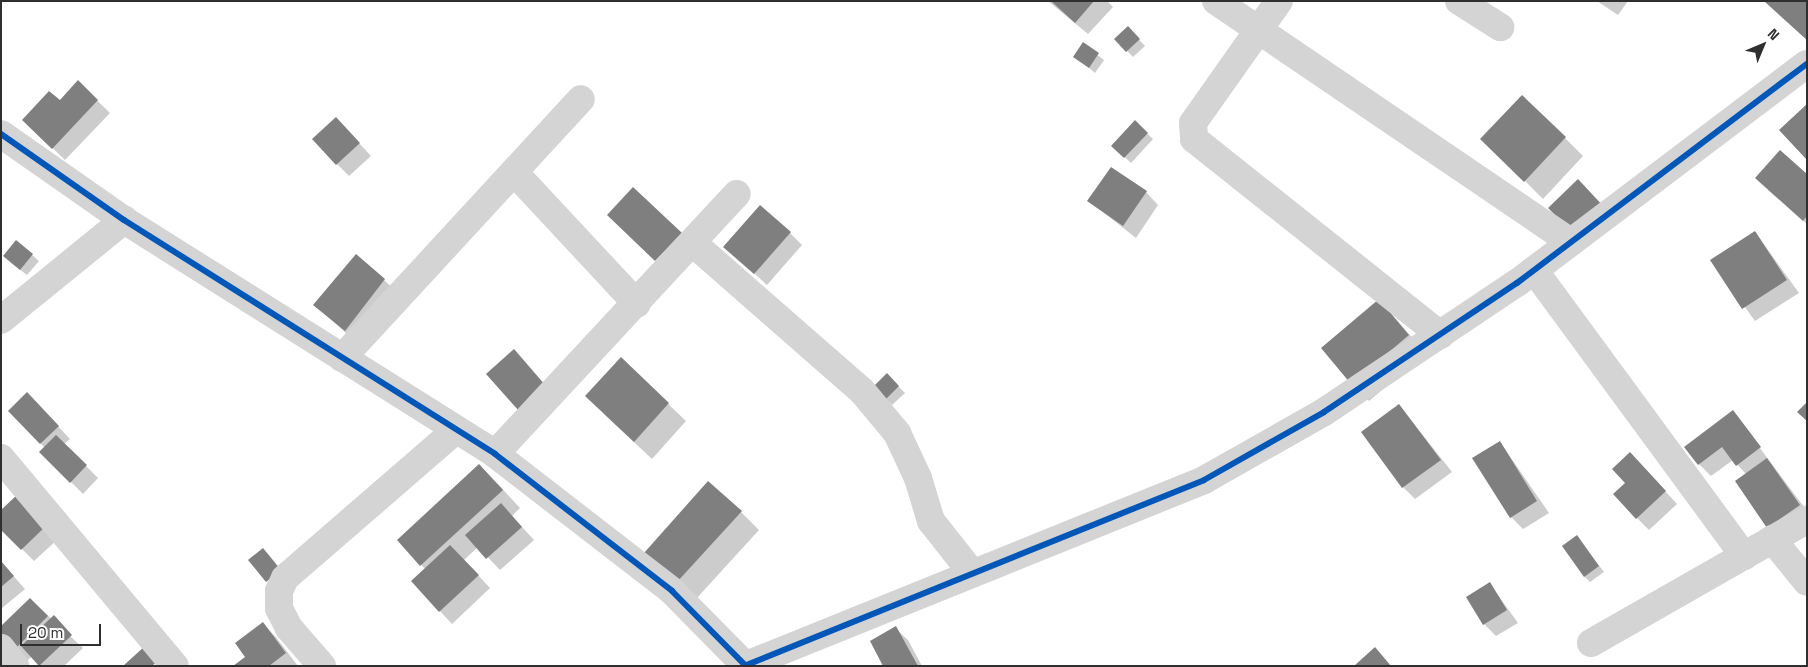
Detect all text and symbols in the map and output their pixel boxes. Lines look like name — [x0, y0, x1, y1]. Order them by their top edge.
north arrow — [1738, 20, 1788, 70]
text: N — [1764, 25, 1783, 44]
scale bar — [22, 614, 104, 646]
text: 20 m — [28, 623, 63, 642]

